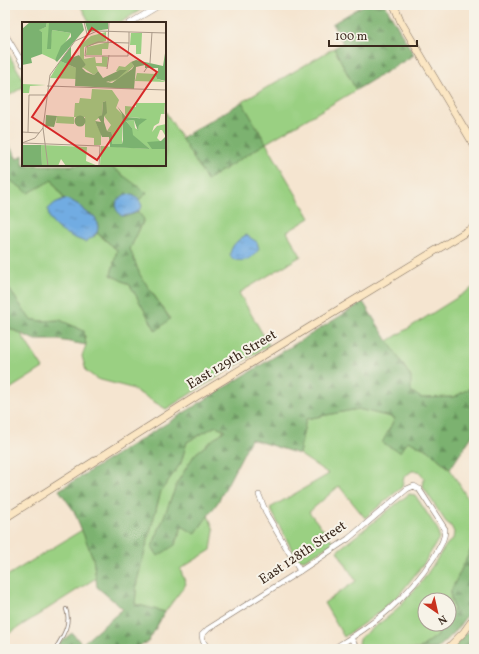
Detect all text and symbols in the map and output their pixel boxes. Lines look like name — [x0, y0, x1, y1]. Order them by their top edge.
inset map — [22, 22, 166, 166]
scale bar — [329, 22, 417, 48]
text: 100 m — [335, 29, 368, 45]
street label: East 129th Street — [183, 326, 281, 394]
street label: East 128th Street — [255, 517, 351, 589]
north arrow — [417, 592, 457, 632]
text: N — [434, 611, 449, 628]

